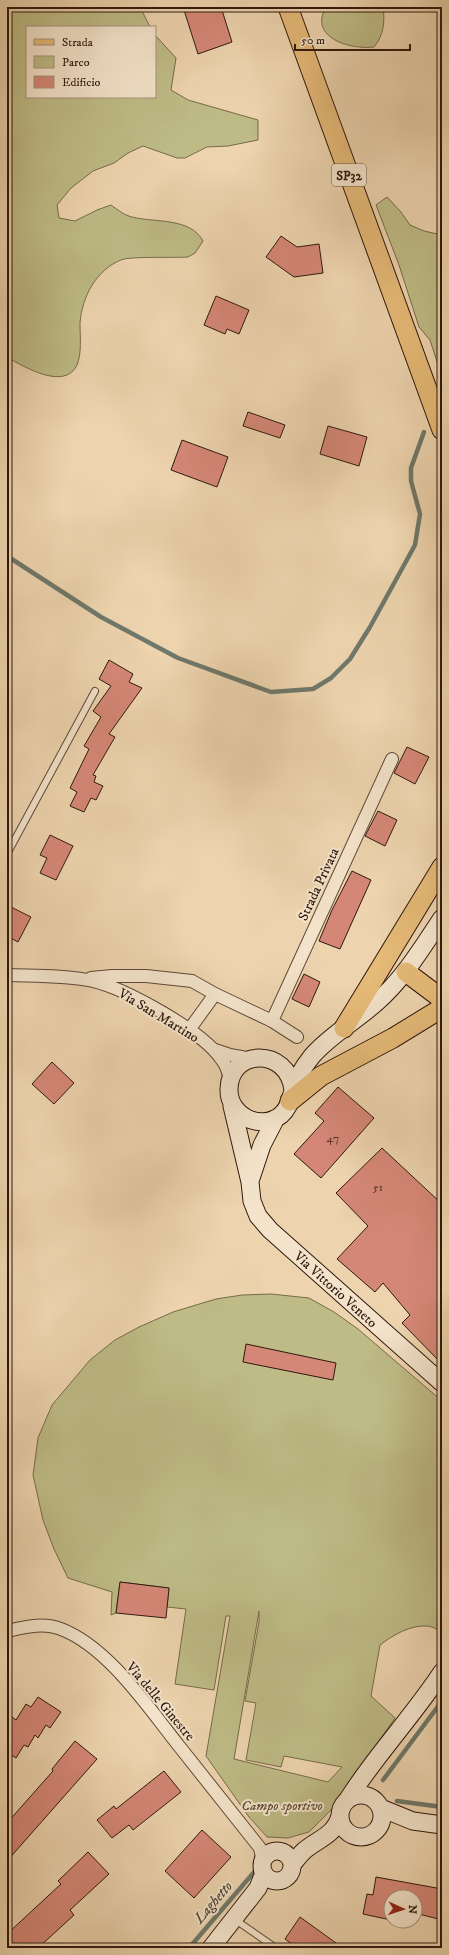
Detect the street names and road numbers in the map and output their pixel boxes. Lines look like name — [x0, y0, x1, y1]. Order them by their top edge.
road number: SP32 — [332, 164, 366, 186]
street label: Strada Privata — [294, 845, 344, 924]
street label: Via San Martino — [114, 984, 202, 1047]
street label: Via Vittorio Veneto — [289, 1247, 381, 1332]
street label: Via delle Ginestre — [121, 1658, 199, 1745]

